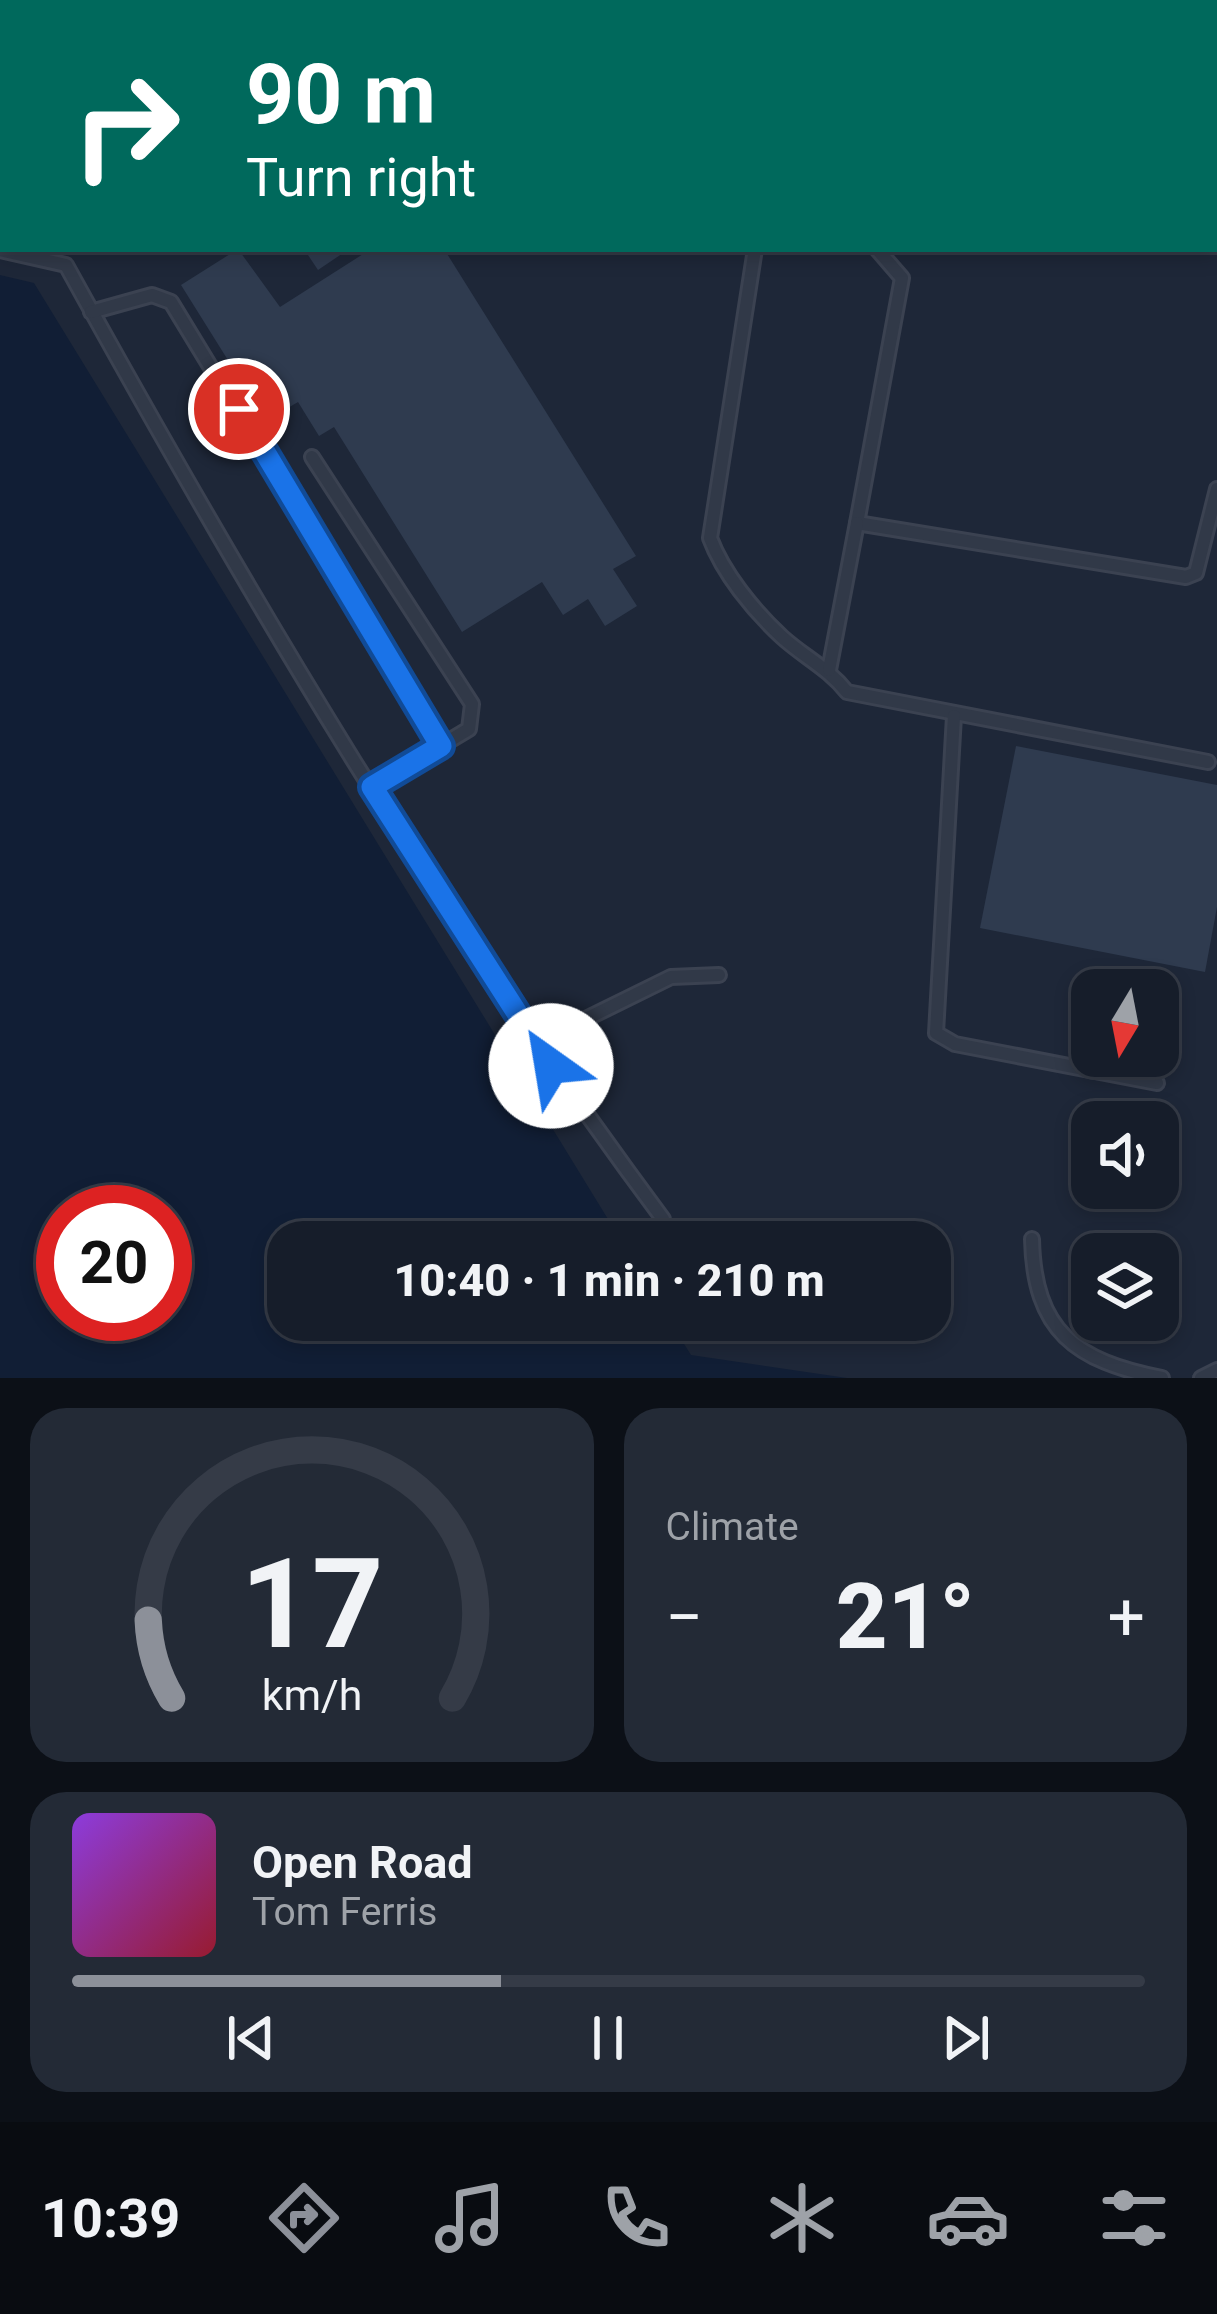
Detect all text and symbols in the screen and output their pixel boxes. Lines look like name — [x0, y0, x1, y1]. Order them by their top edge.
text: 90 m — [246, 45, 436, 144]
icon: right — [48, 48, 204, 204]
text: Turn right — [246, 146, 476, 209]
pin — [188, 358, 290, 460]
icon: arrive — [206, 376, 272, 442]
north arrow — [1071, 969, 1179, 1077]
map controls — [1071, 969, 1179, 1341]
position arrow — [488, 1003, 614, 1129]
button: sound — [1071, 1101, 1179, 1209]
speed limit sign: 20 — [36, 1185, 192, 1341]
button: layers — [1071, 1233, 1179, 1341]
text: 10:40 · 1 min · 210 m — [393, 1254, 825, 1307]
text: Climate — [666, 1504, 799, 1550]
text: 17 — [240, 1531, 383, 1677]
text: 21° — [836, 1565, 975, 1670]
text: − — [666, 1579, 703, 1656]
text: + — [1108, 1579, 1145, 1656]
text: km/h — [261, 1670, 362, 1720]
text: Open Road — [252, 1836, 473, 1889]
text: Tom Ferris — [252, 1889, 437, 1935]
icon: previous — [218, 2005, 284, 2071]
icon: pause — [575, 2005, 641, 2071]
icon: next — [933, 2005, 999, 2071]
icon: directions — [262, 2176, 346, 2260]
icon: music — [428, 2176, 512, 2260]
icon: phone — [594, 2176, 678, 2260]
icon: climate — [760, 2176, 844, 2260]
icon: car — [926, 2176, 1010, 2260]
icon: filters — [1092, 2176, 1176, 2260]
text: 10:39 — [41, 2187, 180, 2250]

